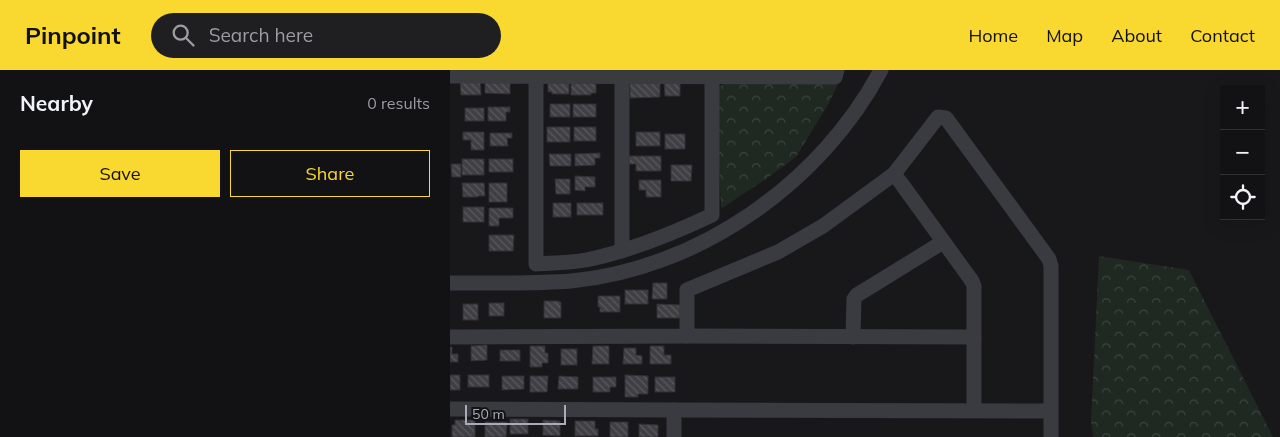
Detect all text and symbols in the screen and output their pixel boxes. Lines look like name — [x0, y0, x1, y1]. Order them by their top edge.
search box — [151, 13, 501, 58]
text: Pinpoint — [25, 20, 121, 50]
icon: search — [169, 21, 197, 49]
text: Search here — [209, 23, 313, 47]
text: Home — [968, 24, 1018, 47]
text: Map — [1046, 24, 1083, 47]
text: About — [1111, 24, 1162, 47]
text: Contact — [1190, 24, 1255, 47]
map controls — [1220, 85, 1265, 220]
button: + — [1220, 85, 1265, 130]
text: Nearby — [20, 90, 93, 116]
text: 0 results — [367, 93, 430, 113]
button: − — [1220, 130, 1265, 175]
button: Save — [20, 150, 220, 197]
button: Share — [230, 150, 430, 197]
button: locate — [1220, 175, 1265, 220]
scale bar — [465, 402, 566, 425]
text: 50 m — [472, 405, 505, 423]

